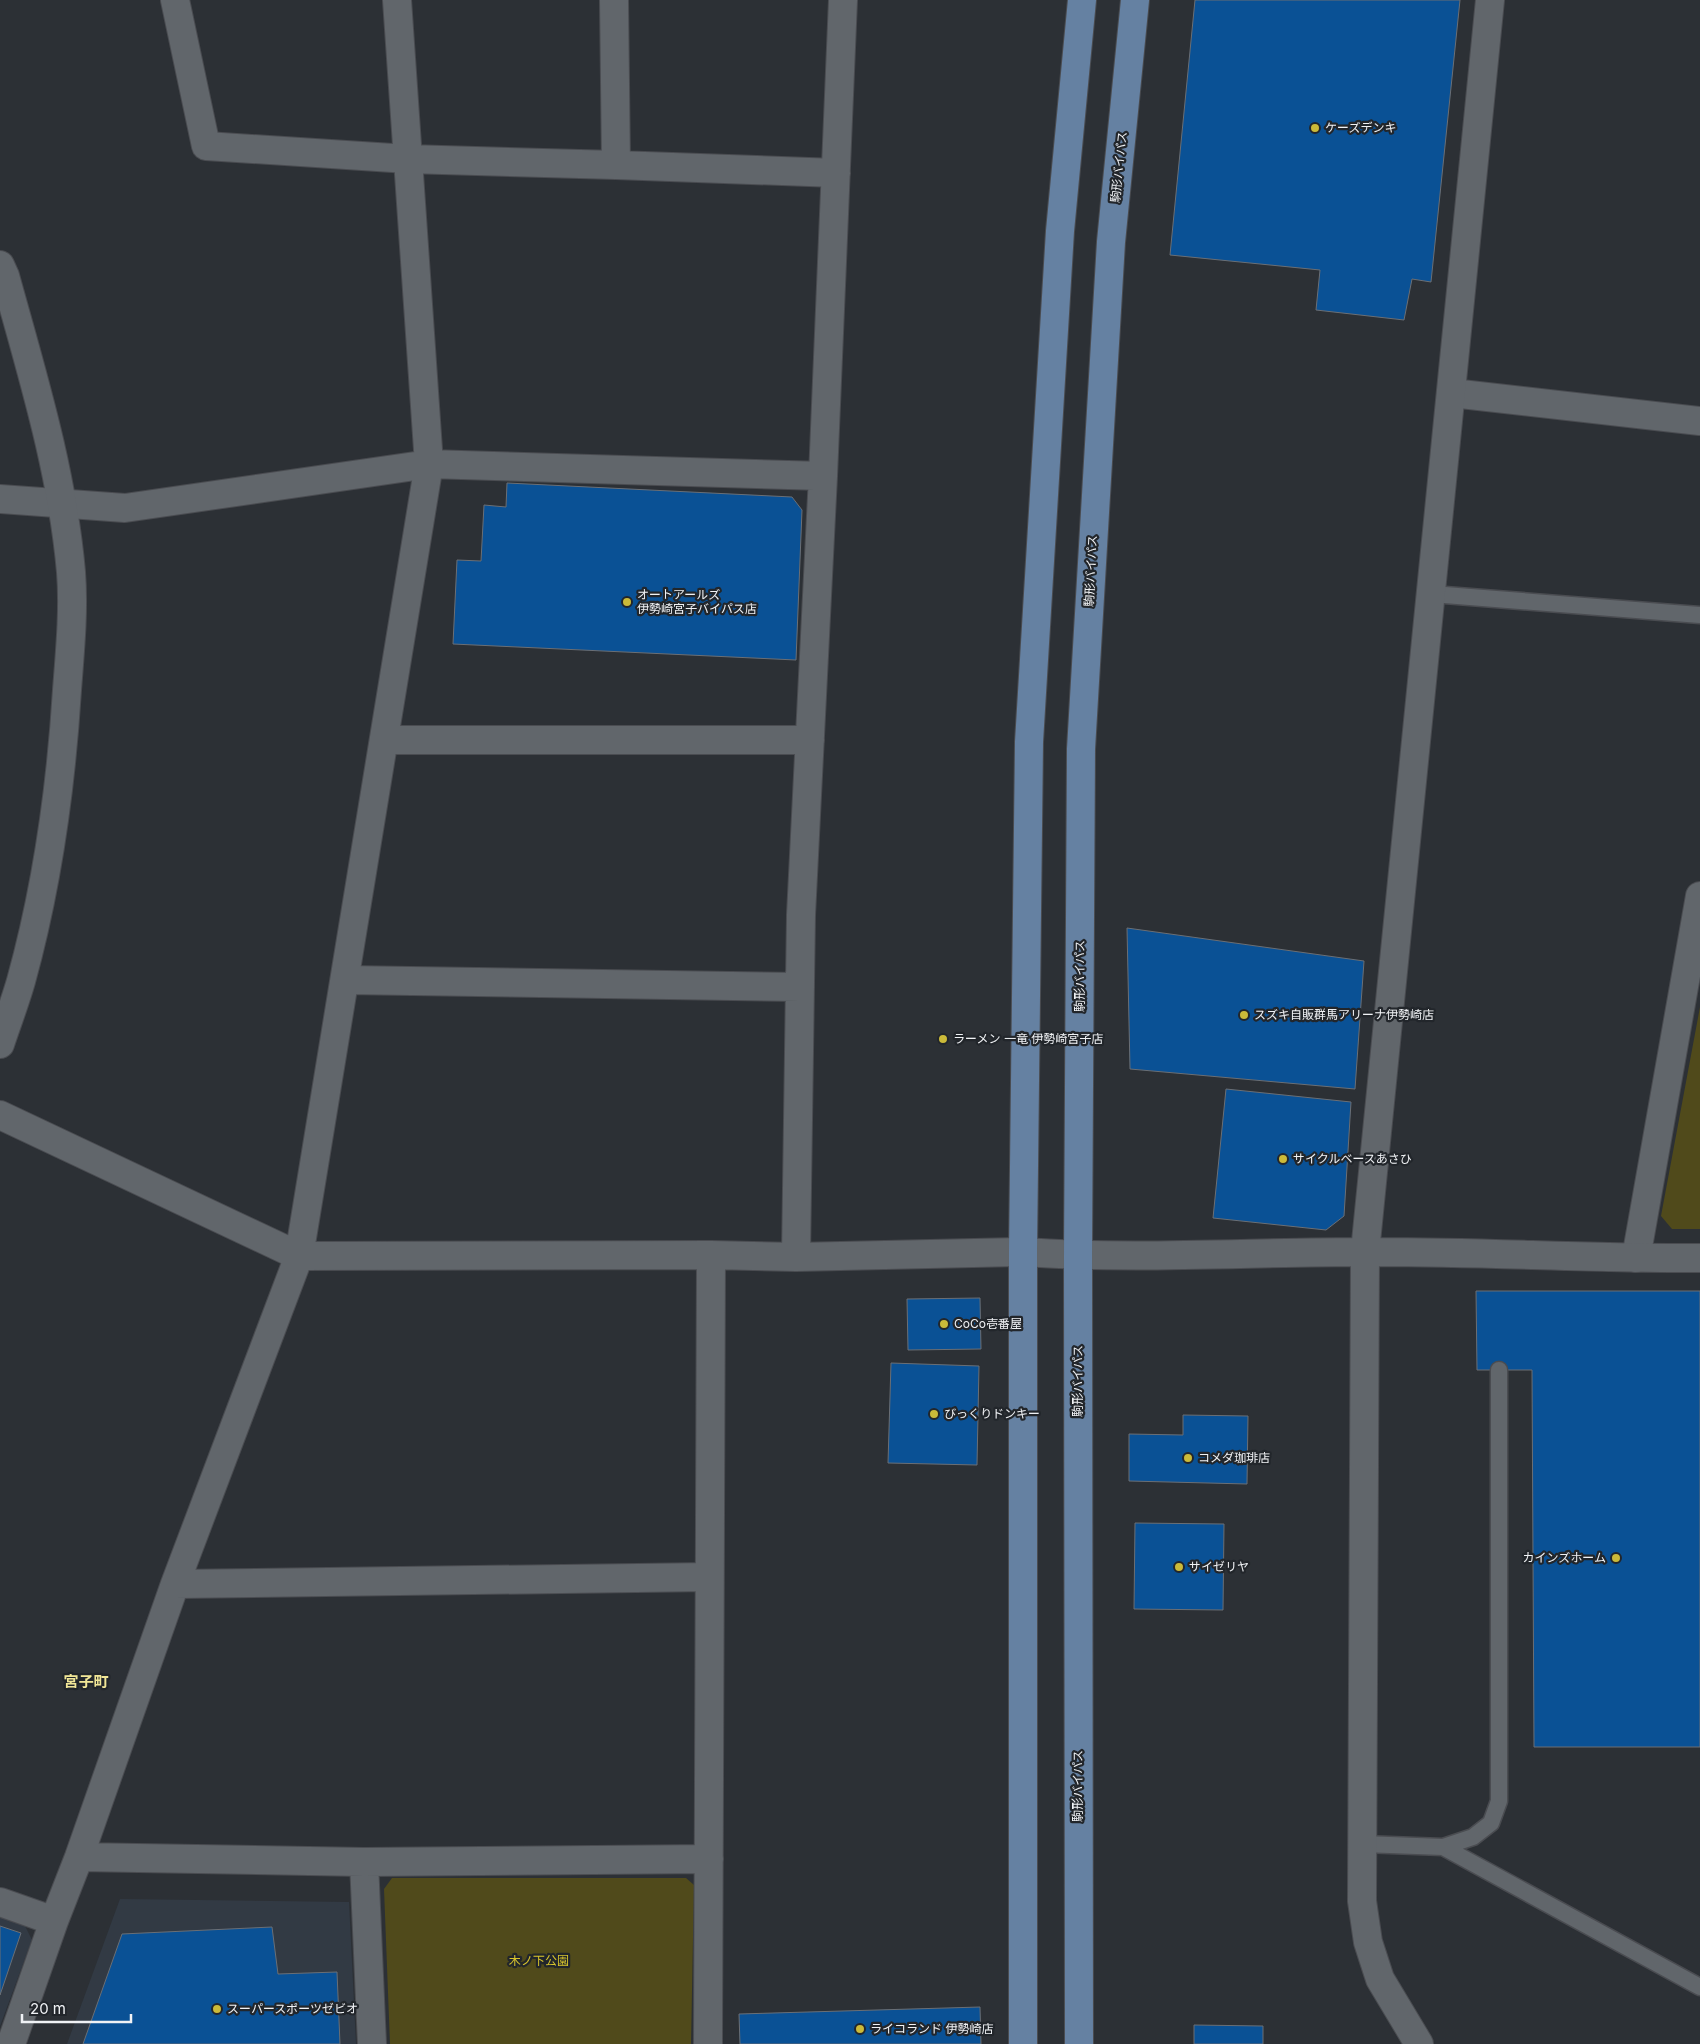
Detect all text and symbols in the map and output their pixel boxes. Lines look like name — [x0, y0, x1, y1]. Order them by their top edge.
place label: ケーズデンキ — [1325, 120, 1396, 135]
marker: ケーズデンキ — [1309, 122, 1321, 134]
street label: 駒形バイパス — [1107, 130, 1130, 203]
street label: 駒形バイパス — [1081, 535, 1100, 607]
place label: オートアールズ 伊勢崎宮子バイパス店 — [637, 587, 757, 616]
marker: オートアールズ 伊勢崎宮子バイパス店 — [621, 596, 633, 608]
street label: 駒形バイパス — [1072, 940, 1087, 1012]
place label: スズキ自販群馬アリーナ伊勢崎店 — [1254, 1007, 1434, 1022]
marker: スズキ自販群馬アリーナ伊勢崎店 — [1238, 1009, 1250, 1021]
place label: ラーメン 一竜 伊勢崎宮子店 — [953, 1031, 1103, 1046]
marker: ラーメン 一竜 伊勢崎宮子店 — [937, 1033, 949, 1045]
place label: サイクルベースあさひ — [1293, 1151, 1412, 1166]
marker: サイクルベースあさひ — [1277, 1153, 1289, 1165]
place label: CoCo壱番屋 — [954, 1316, 1022, 1331]
marker: CoCo壱番屋 — [938, 1318, 950, 1330]
street label: 駒形バイパス — [1070, 1345, 1085, 1417]
place label: びっくりドンキー — [944, 1406, 1040, 1421]
marker: びっくりドンキー — [928, 1408, 940, 1420]
place label: コメダ珈琲店 — [1198, 1450, 1270, 1465]
marker: コメダ珈琲店 — [1182, 1452, 1194, 1464]
place label: カインズホーム — [1523, 1550, 1606, 1565]
marker: カインズホーム — [1610, 1552, 1622, 1564]
place label: サイゼリヤ — [1189, 1559, 1249, 1574]
marker: サイゼリヤ — [1173, 1561, 1185, 1573]
district label: 宮子町 — [63, 1672, 109, 1691]
street label: 駒形バイパス — [1070, 1750, 1085, 1822]
park label: 木ノ下公園 — [509, 1953, 569, 1968]
scale bar — [22, 1992, 131, 2024]
text: 20 m — [30, 1999, 66, 2018]
place label: スーパースポーツゼビオ — [227, 2001, 358, 2016]
marker: スーパースポーツゼビオ — [211, 2003, 223, 2015]
place label: ライコランド 伊勢崎店 — [870, 2021, 993, 2036]
marker: ライコランド 伊勢崎店 — [854, 2023, 866, 2035]

